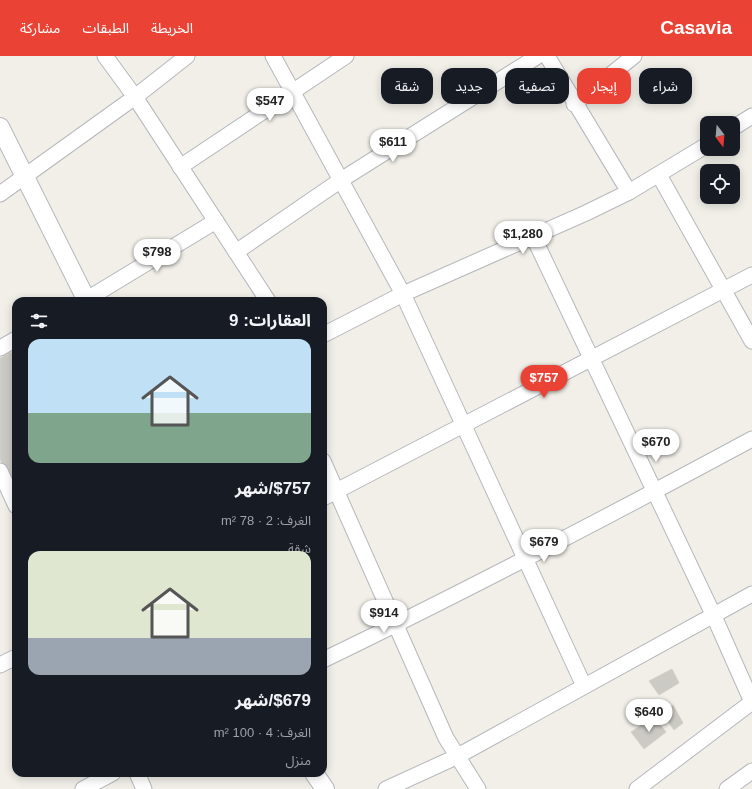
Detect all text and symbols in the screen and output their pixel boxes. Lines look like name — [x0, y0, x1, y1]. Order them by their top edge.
text: Casavia — [660, 17, 732, 38]
text: مشاركة — [20, 20, 60, 36]
text: الطبقات — [82, 20, 129, 36]
text: الخريطة — [151, 20, 193, 36]
chip: شقة — [381, 68, 433, 104]
chip: جديد — [441, 68, 497, 104]
chip: تصفية — [505, 68, 569, 104]
chip: إيجار — [577, 68, 631, 104]
chip: شراء — [639, 68, 692, 104]
pin: $547 — [246, 88, 294, 122]
text: $547 — [256, 93, 284, 108]
north arrow — [700, 116, 740, 156]
map controls — [700, 116, 740, 204]
pin: $611 — [369, 129, 417, 163]
text: $611 — [379, 134, 407, 149]
button: locate — [700, 164, 740, 204]
pin: $1,280 — [490, 221, 556, 255]
text: $1,280 — [503, 226, 543, 241]
pin: $798 — [133, 239, 181, 273]
text: $798 — [143, 244, 171, 259]
icon: filters — [28, 310, 50, 332]
text: العقارات: 9 — [229, 311, 311, 330]
icon: home — [134, 365, 206, 437]
pin: $757 — [520, 365, 568, 399]
text: $757 — [530, 370, 558, 385]
pin: $670 — [632, 429, 680, 463]
text: $670 — [642, 434, 670, 449]
text: $757/شهر — [235, 479, 311, 498]
text: الغرف: 2 · 78 m² — [221, 513, 311, 528]
pin: $679 — [520, 529, 568, 563]
text: $679 — [530, 534, 558, 549]
text: شقة — [288, 541, 311, 556]
icon: home — [134, 577, 206, 649]
pin: $914 — [360, 600, 408, 634]
text: $914 — [370, 605, 398, 620]
text: $679/شهر — [235, 691, 311, 710]
pin: $640 — [625, 699, 673, 733]
text: $640 — [635, 704, 663, 719]
text: الغرف: 4 · 100 m² — [214, 725, 311, 740]
text: منزل — [286, 753, 311, 768]

